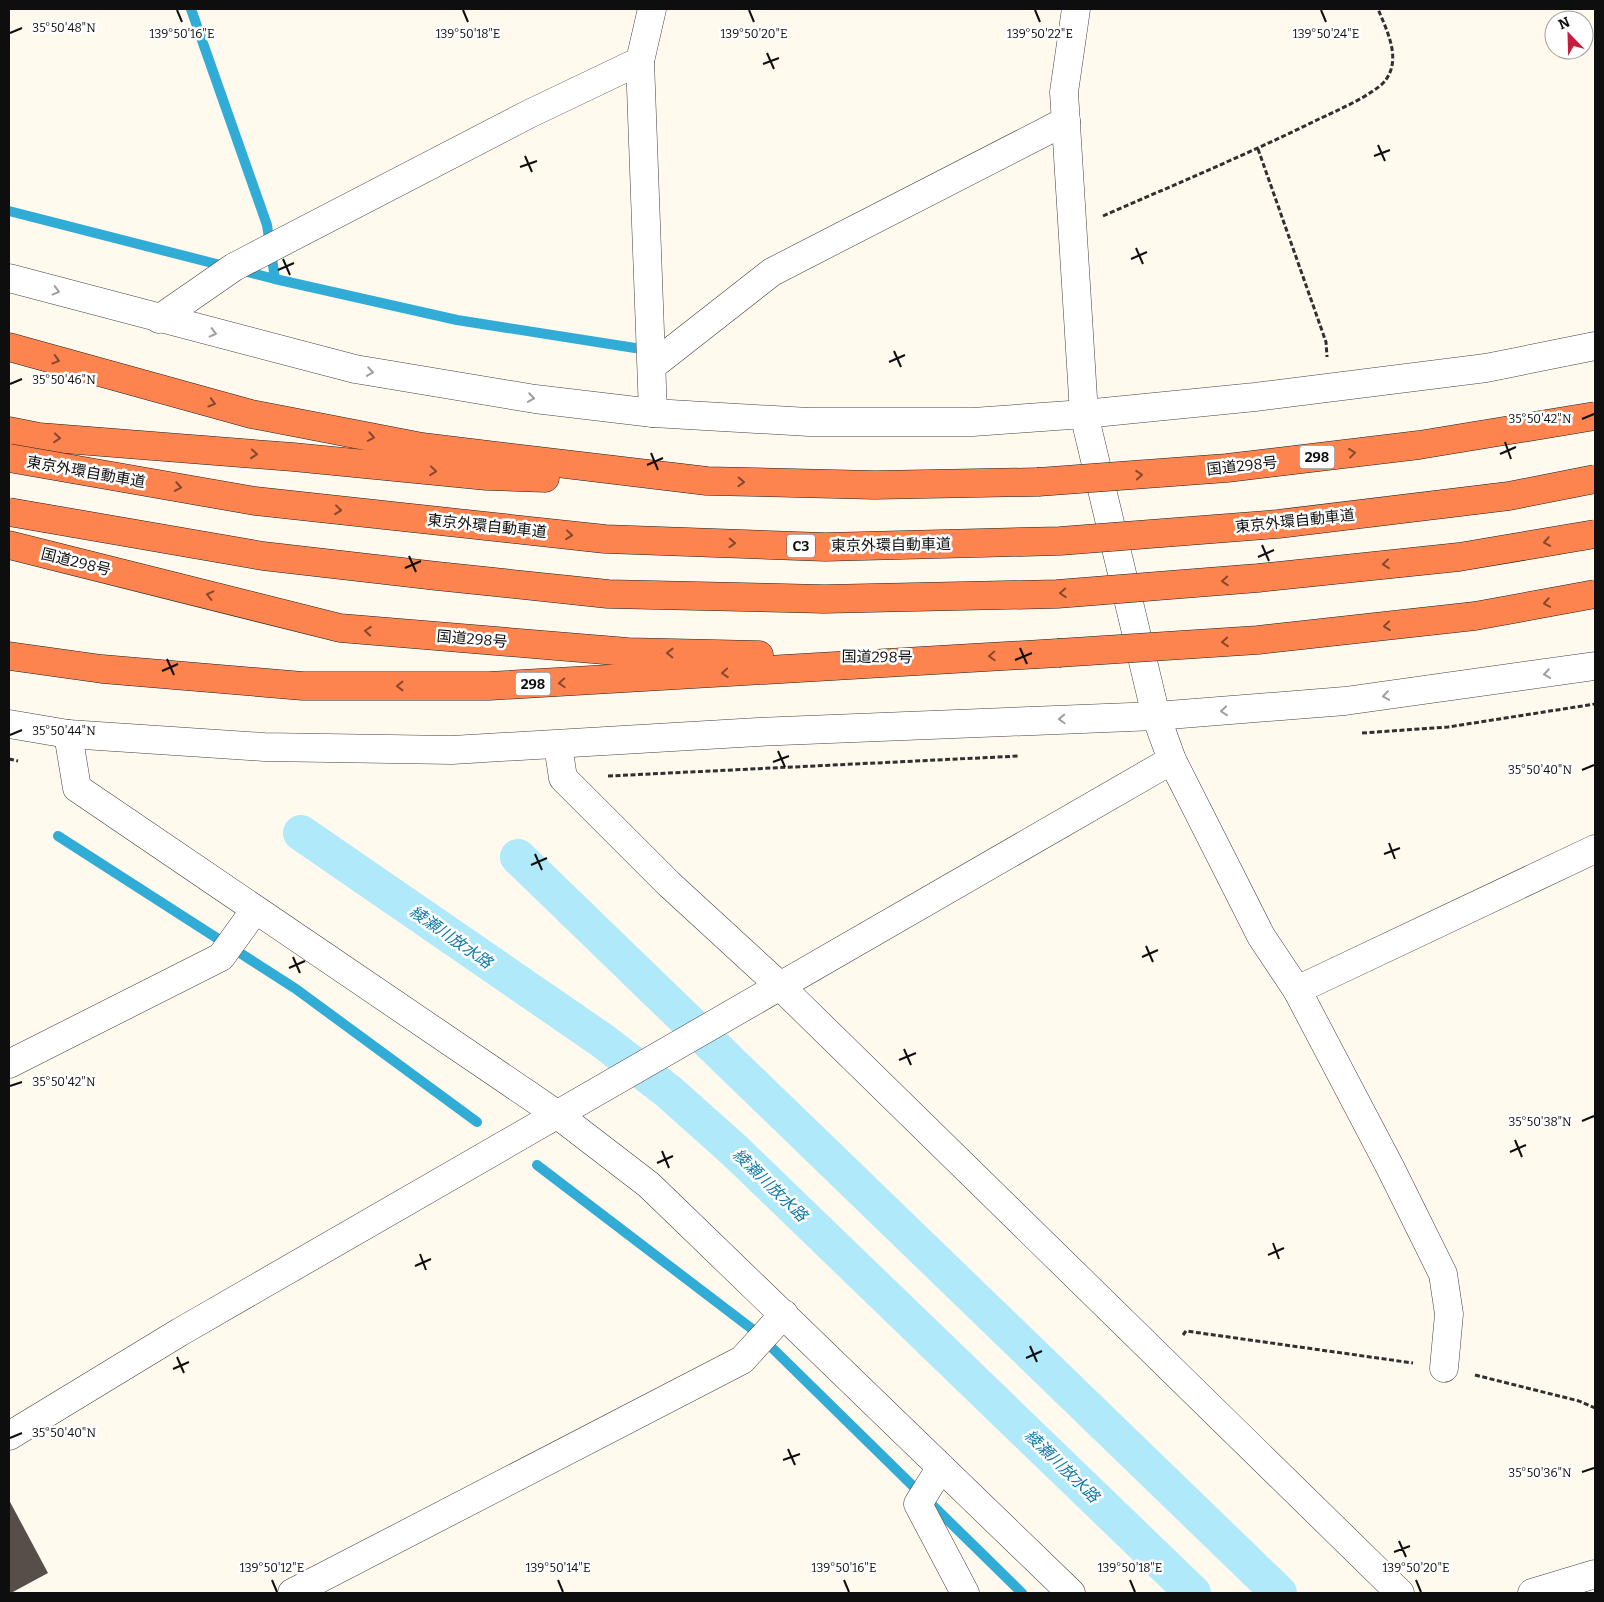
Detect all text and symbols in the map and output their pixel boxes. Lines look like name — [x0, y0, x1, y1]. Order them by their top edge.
north arrow — [1544, 10, 1594, 60]
text: N — [1556, 13, 1573, 33]
text: 35°50'48"N — [32, 21, 96, 35]
text: 139°50'16"E — [150, 27, 214, 41]
text: 139°50'18"E — [436, 27, 500, 41]
text: 139°50'20"E — [720, 27, 788, 41]
text: 139°50'22"E — [1007, 27, 1073, 41]
text: 139°50'24"E — [1293, 27, 1359, 41]
one-way arrow — [51, 285, 60, 296]
one-way arrow — [208, 327, 217, 338]
one-way arrow — [51, 354, 59, 364]
one-way arrow — [366, 366, 375, 376]
text: 35°50'46"N — [32, 373, 96, 387]
one-way arrow — [527, 392, 535, 403]
one-way arrow — [208, 398, 216, 408]
text: 35°50'42"N — [1509, 412, 1572, 426]
one-way arrow — [53, 432, 61, 443]
one-way arrow — [367, 432, 375, 442]
road number: 298 — [1300, 446, 1334, 468]
one-way arrow — [250, 448, 258, 459]
one-way arrow — [1349, 448, 1357, 459]
street label: 東京外環自動車道 — [25, 453, 147, 491]
street label: 国道298号 — [1206, 453, 1278, 479]
one-way arrow — [429, 465, 437, 476]
one-way arrow — [1135, 469, 1143, 480]
one-way arrow — [737, 477, 745, 487]
one-way arrow — [173, 482, 182, 492]
one-way arrow — [335, 504, 343, 515]
street label: 東京外環自動車道 — [1234, 506, 1356, 536]
street label: 東京外環自動車道 — [426, 511, 548, 541]
one-way arrow — [566, 529, 574, 540]
road number: C3 — [787, 534, 815, 558]
street label: 東京外環自動車道 — [831, 535, 951, 555]
one-way arrow — [1543, 536, 1552, 546]
one-way arrow — [728, 538, 736, 549]
street label: 国道298号 — [39, 545, 113, 579]
one-way arrow — [1382, 558, 1390, 569]
one-way arrow — [1220, 575, 1228, 586]
one-way arrow — [1058, 588, 1066, 599]
one-way arrow — [206, 591, 214, 601]
one-way arrow — [1543, 597, 1552, 607]
one-way arrow — [1382, 620, 1390, 631]
one-way arrow — [364, 625, 372, 636]
street label: 国道298号 — [436, 627, 508, 651]
one-way arrow — [1221, 637, 1229, 648]
street label: 国道298号 — [841, 647, 913, 667]
one-way arrow — [665, 648, 673, 658]
one-way arrow — [987, 651, 995, 662]
one-way arrow — [720, 668, 728, 679]
one-way arrow — [1543, 668, 1551, 679]
road number: 298 — [516, 672, 550, 696]
one-way arrow — [558, 677, 566, 688]
one-way arrow — [396, 681, 404, 691]
one-way arrow — [1382, 690, 1390, 700]
one-way arrow — [1220, 705, 1228, 716]
one-way arrow — [1058, 714, 1066, 724]
text: 35°50'44"N — [32, 724, 96, 738]
text: 35°50'40"N — [1508, 763, 1573, 777]
water label: 綾瀬川放水路 — [406, 902, 497, 973]
text: 35°50'42"N — [33, 1075, 96, 1089]
text: 35°50'38"N — [1508, 1115, 1572, 1129]
water label: 綾瀬川放水路 — [729, 1145, 813, 1227]
text: 35°50'40"N — [32, 1426, 97, 1440]
water label: 綾瀬川放水路 — [1021, 1426, 1105, 1508]
text: 35°50'36"N — [1508, 1466, 1572, 1480]
text: 139°50'12"E — [240, 1561, 304, 1575]
text: 139°50'14"E — [526, 1561, 590, 1575]
text: 139°50'16"E — [812, 1561, 876, 1575]
text: 139°50'18"E — [1098, 1561, 1162, 1575]
text: 139°50'20"E — [1382, 1561, 1450, 1575]

